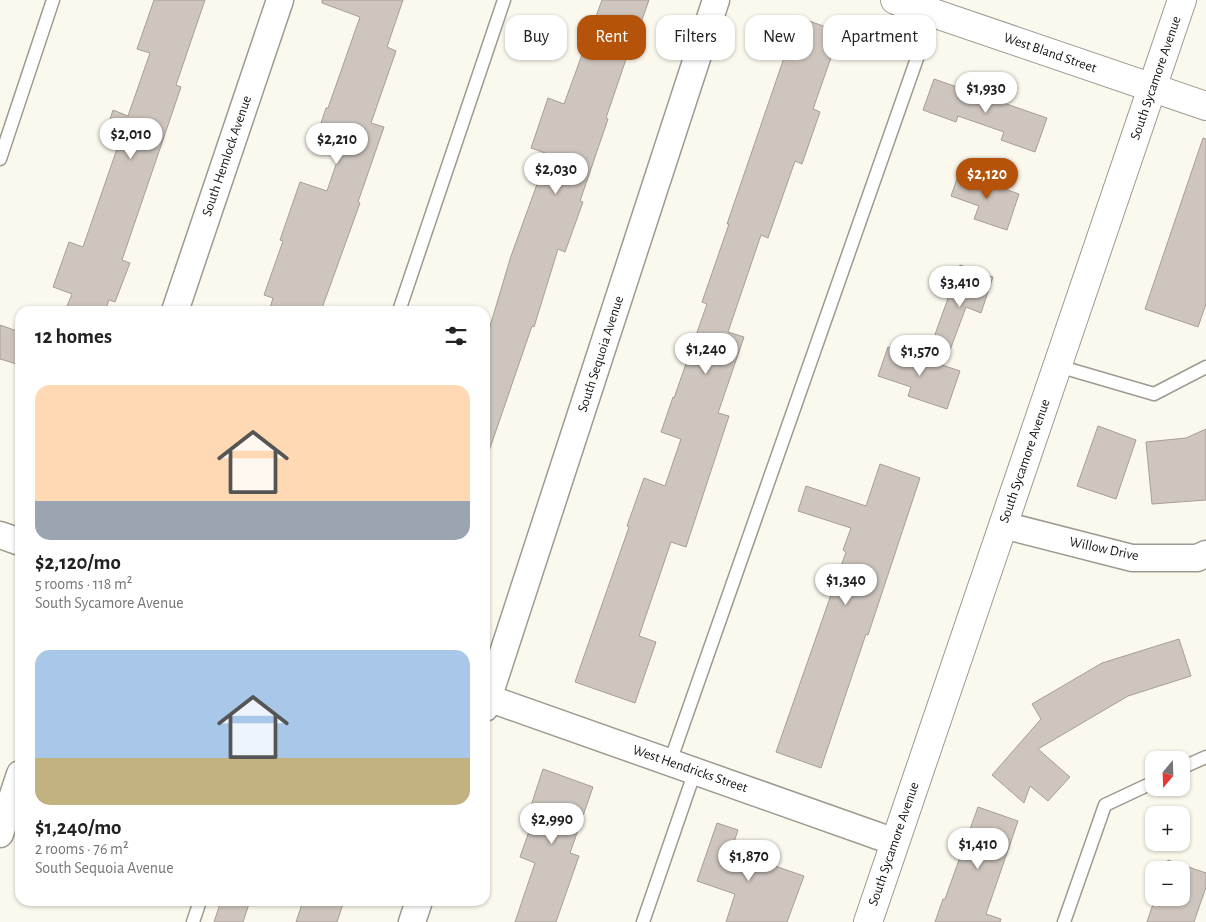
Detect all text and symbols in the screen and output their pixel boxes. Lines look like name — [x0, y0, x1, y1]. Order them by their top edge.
street label: South Sycamore Avenue — [1128, 14, 1184, 142]
chip: Buy — [505, 15, 567, 60]
chip: Rent — [577, 15, 646, 60]
chip: Filters — [656, 15, 735, 60]
chip: New — [745, 15, 813, 60]
chip: Apartment — [823, 15, 936, 60]
street label: West Bland Street — [1002, 31, 1099, 76]
pin: $1,930 — [945, 72, 1027, 114]
text: $1,930 — [966, 80, 1006, 96]
street label: South Hemlock Avenue — [200, 94, 254, 218]
pin: $2,010 — [90, 118, 172, 160]
pin: $2,210 — [296, 122, 378, 165]
text: $2,010 — [111, 126, 151, 142]
text: $2,210 — [317, 131, 357, 147]
pin: $2,030 — [515, 152, 597, 195]
pin: $2,120 — [946, 158, 1028, 200]
text: $2,030 — [535, 161, 577, 177]
text: $2,120 — [967, 166, 1007, 182]
pin: $3,410 — [919, 266, 1001, 308]
text: $3,410 — [940, 274, 980, 290]
street label: South Sequoia Avenue — [576, 294, 626, 414]
icon: filters — [442, 322, 470, 350]
text: 12 homes — [35, 326, 112, 347]
pin: $1,240 — [665, 332, 747, 375]
pin: $1,570 — [879, 334, 961, 377]
text: $1,240 — [686, 341, 726, 357]
text: $1,570 — [901, 343, 939, 359]
street label: South Sycamore Avenue — [997, 397, 1053, 525]
icon: home — [208, 417, 298, 507]
street label: Willow Drive — [1068, 535, 1140, 563]
text: $2,120/mo — [35, 552, 121, 573]
pin: $1,340 — [805, 564, 887, 606]
text: $1,340 — [826, 572, 866, 588]
text: 5 rooms · 118 m² — [35, 576, 132, 592]
text: South Sycamore Avenue — [35, 595, 184, 611]
icon: home — [208, 682, 298, 772]
street label: West Hendricks Street — [631, 743, 750, 795]
north arrow — [1145, 751, 1190, 796]
map controls — [1145, 751, 1190, 906]
street label: South Sycamore Avenue — [866, 780, 922, 908]
pin: $2,990 — [511, 802, 593, 845]
button: + — [1145, 806, 1190, 851]
text: $2,990 — [531, 811, 573, 827]
text: $1,240/mo — [35, 817, 122, 838]
pin: $1,410 — [937, 828, 1019, 870]
text: $1,410 — [959, 836, 997, 852]
pin: $1,870 — [708, 840, 790, 882]
text: 2 rooms · 76 m² — [35, 841, 129, 857]
text: $1,870 — [729, 848, 769, 864]
text: South Sequoia Avenue — [35, 860, 174, 876]
button: − — [1145, 861, 1190, 906]

